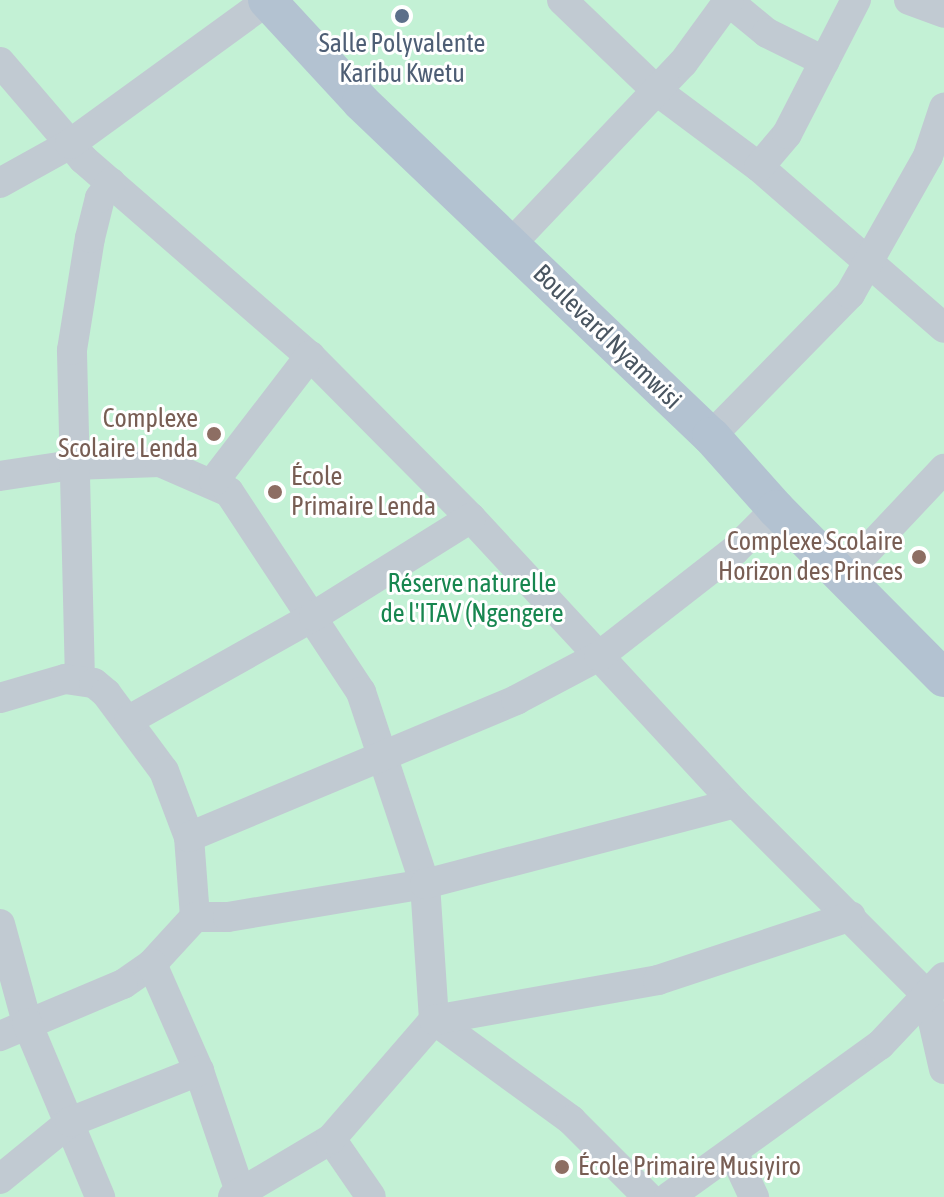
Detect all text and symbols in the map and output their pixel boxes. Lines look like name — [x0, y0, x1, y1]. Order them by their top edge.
marker: Salle Polyvalente Karibu Kwetu — [393, 7, 411, 25]
place label: Salle Polyvalente Karibu Kwetu — [319, 28, 485, 90]
street label: Boulevard Nyamwisi — [526, 258, 688, 416]
place label: Complexe Scolaire Lenda — [58, 403, 198, 464]
marker: Complexe Scolaire Lenda — [205, 425, 223, 443]
place label: École Primaire Lenda — [291, 461, 436, 522]
marker: École Primaire Lenda — [266, 483, 284, 501]
place label: Complexe Scolaire Horizon des Princes — [718, 526, 903, 588]
marker: Complexe Scolaire Horizon des Princes — [910, 548, 928, 566]
park label: Réserve naturelle de l'ITAV (Ngengere — [381, 568, 563, 630]
place label: École Primaire Musiyiro — [578, 1151, 801, 1183]
marker: École Primaire Musiyiro — [553, 1158, 571, 1176]

